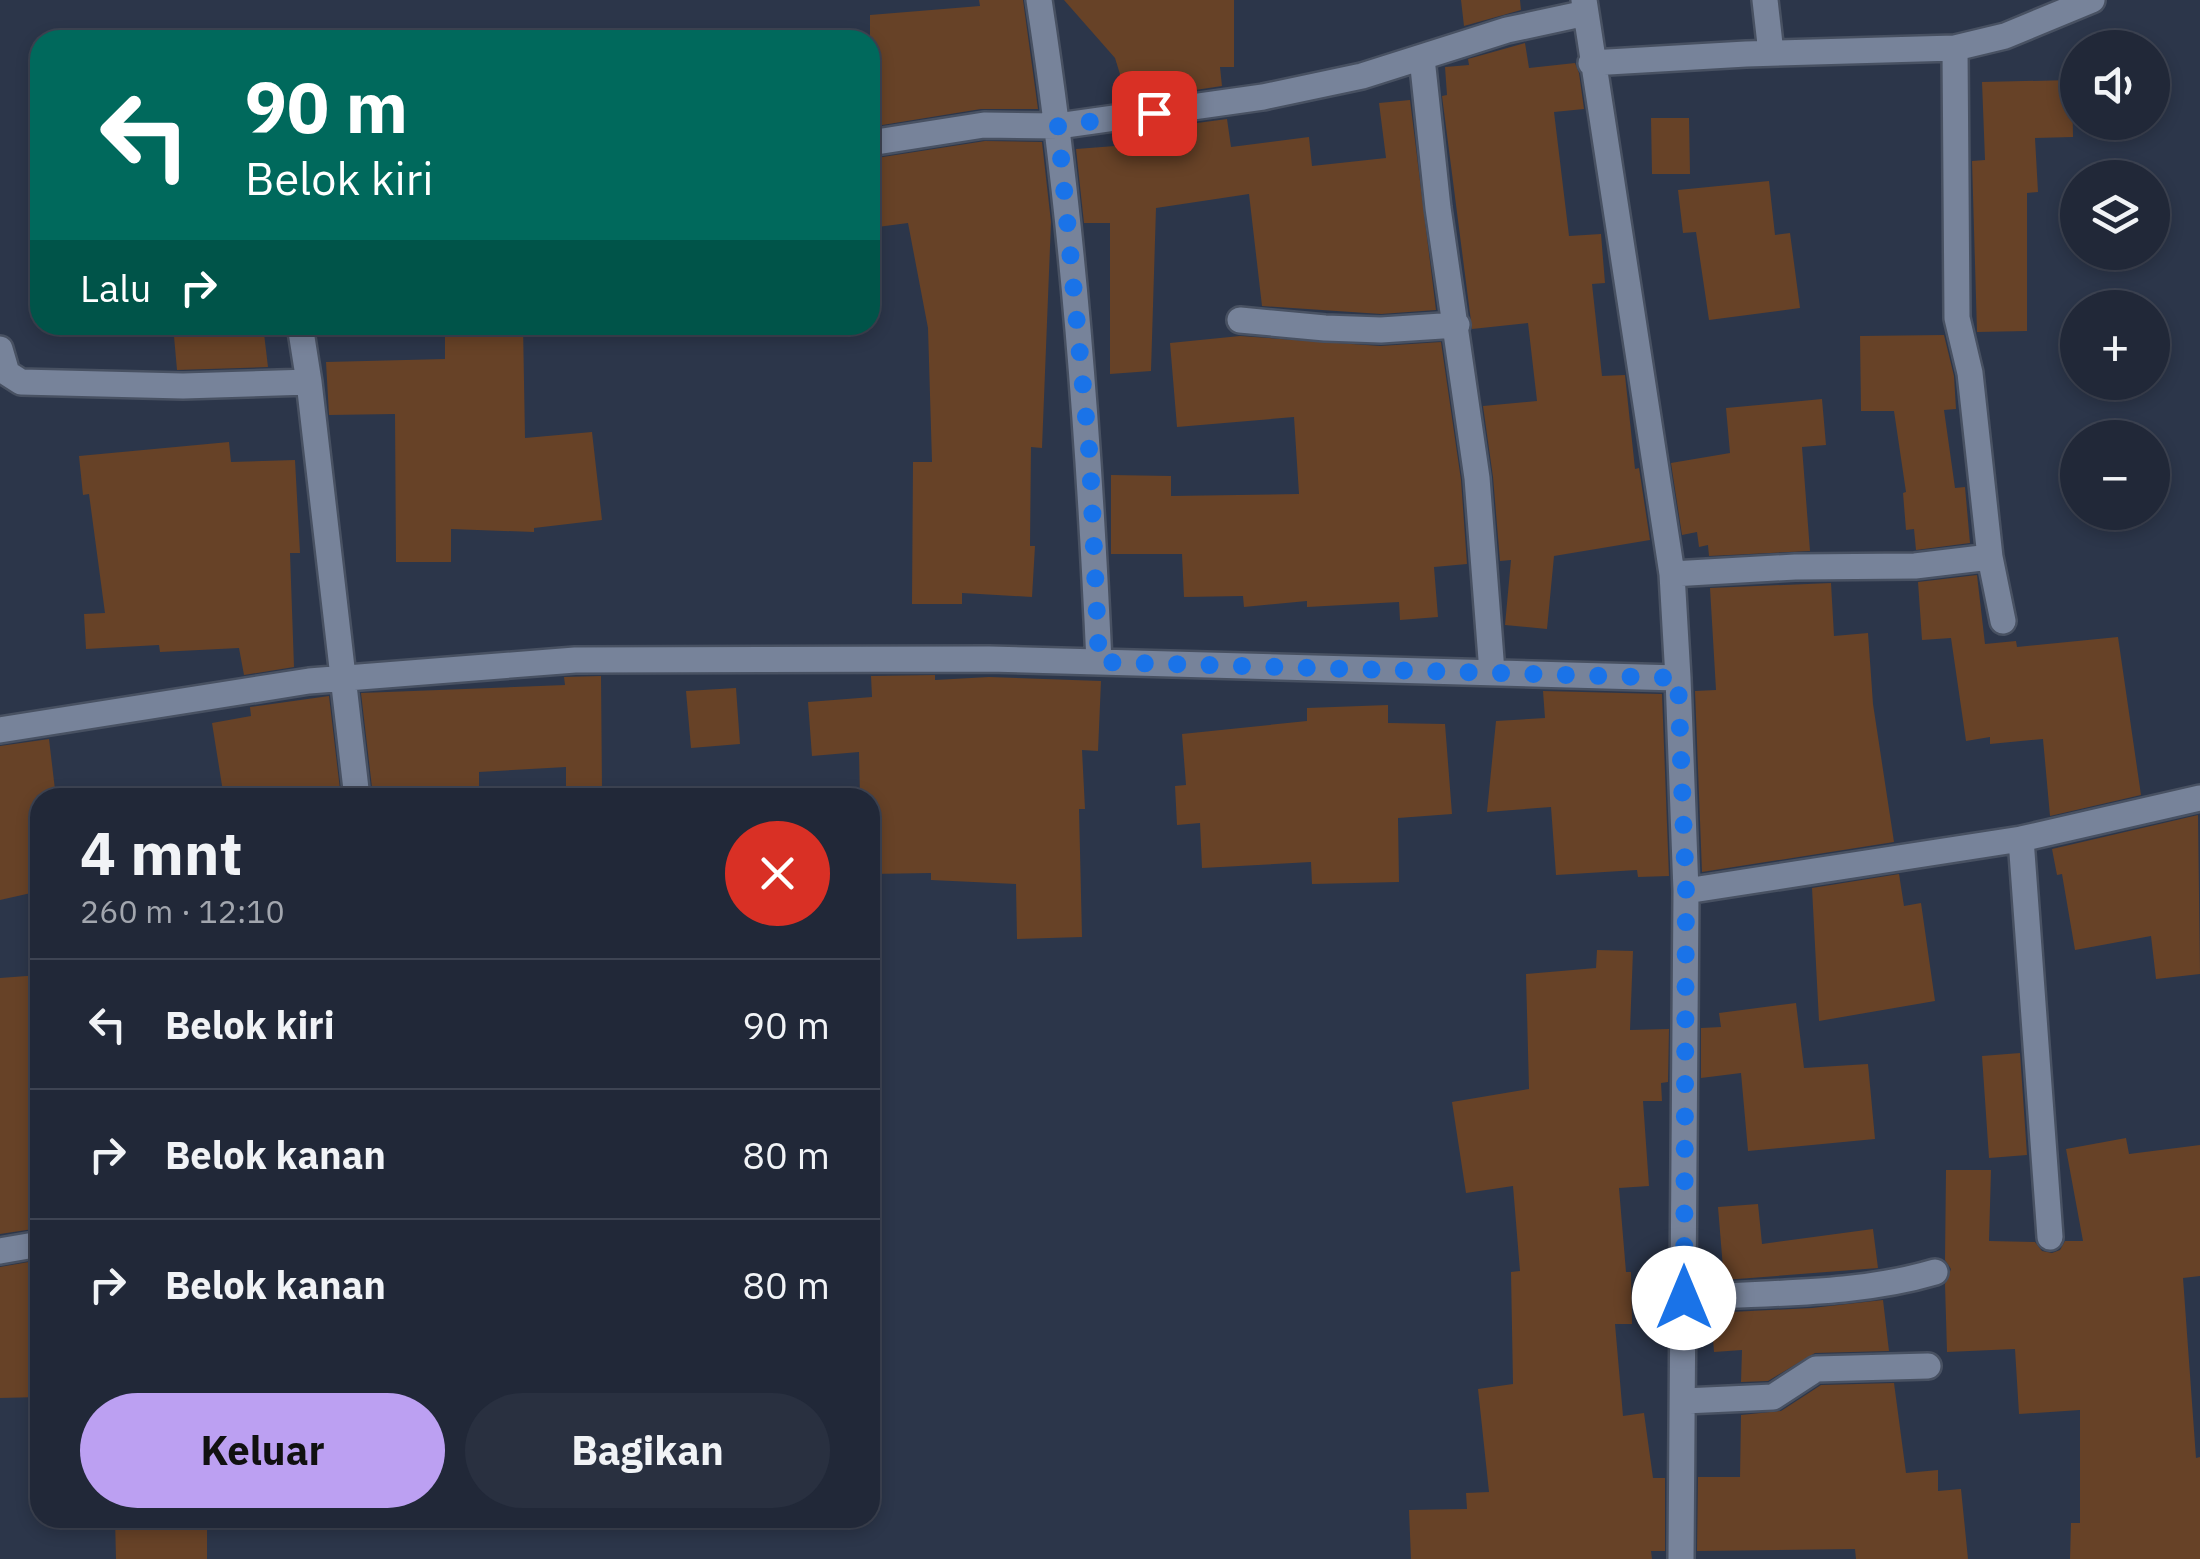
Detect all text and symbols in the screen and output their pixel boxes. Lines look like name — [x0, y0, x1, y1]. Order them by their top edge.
map controls — [2060, 30, 2170, 530]
button: sound — [2060, 30, 2170, 140]
text: 90 m — [245, 61, 408, 152]
icon: left — [80, 70, 210, 200]
pin — [1112, 71, 1197, 156]
icon: arrive — [1127, 86, 1182, 141]
text: Belok kiri — [245, 149, 434, 207]
button: layers — [2060, 160, 2170, 270]
icon: right — [171, 260, 226, 315]
text: Lalu — [80, 263, 151, 312]
button: + — [2060, 290, 2170, 400]
button: − — [2060, 420, 2170, 530]
text: 4 mnt — [80, 813, 243, 892]
button: close — [725, 821, 830, 926]
text: 260 m · 12:10 — [80, 890, 285, 932]
icon: left — [80, 997, 135, 1052]
text: Belok kiri — [165, 1000, 335, 1049]
text: 90 m — [742, 1000, 830, 1049]
icon: right — [80, 1127, 135, 1182]
text: Belok kanan — [165, 1130, 386, 1179]
text: 80 m — [742, 1130, 830, 1179]
position arrow — [1632, 1246, 1736, 1350]
icon: right — [80, 1257, 135, 1312]
text: Belok kanan — [165, 1260, 386, 1309]
text: 80 m — [742, 1260, 830, 1309]
button: Keluar — [80, 1393, 445, 1508]
button: Bagikan — [465, 1393, 830, 1508]

